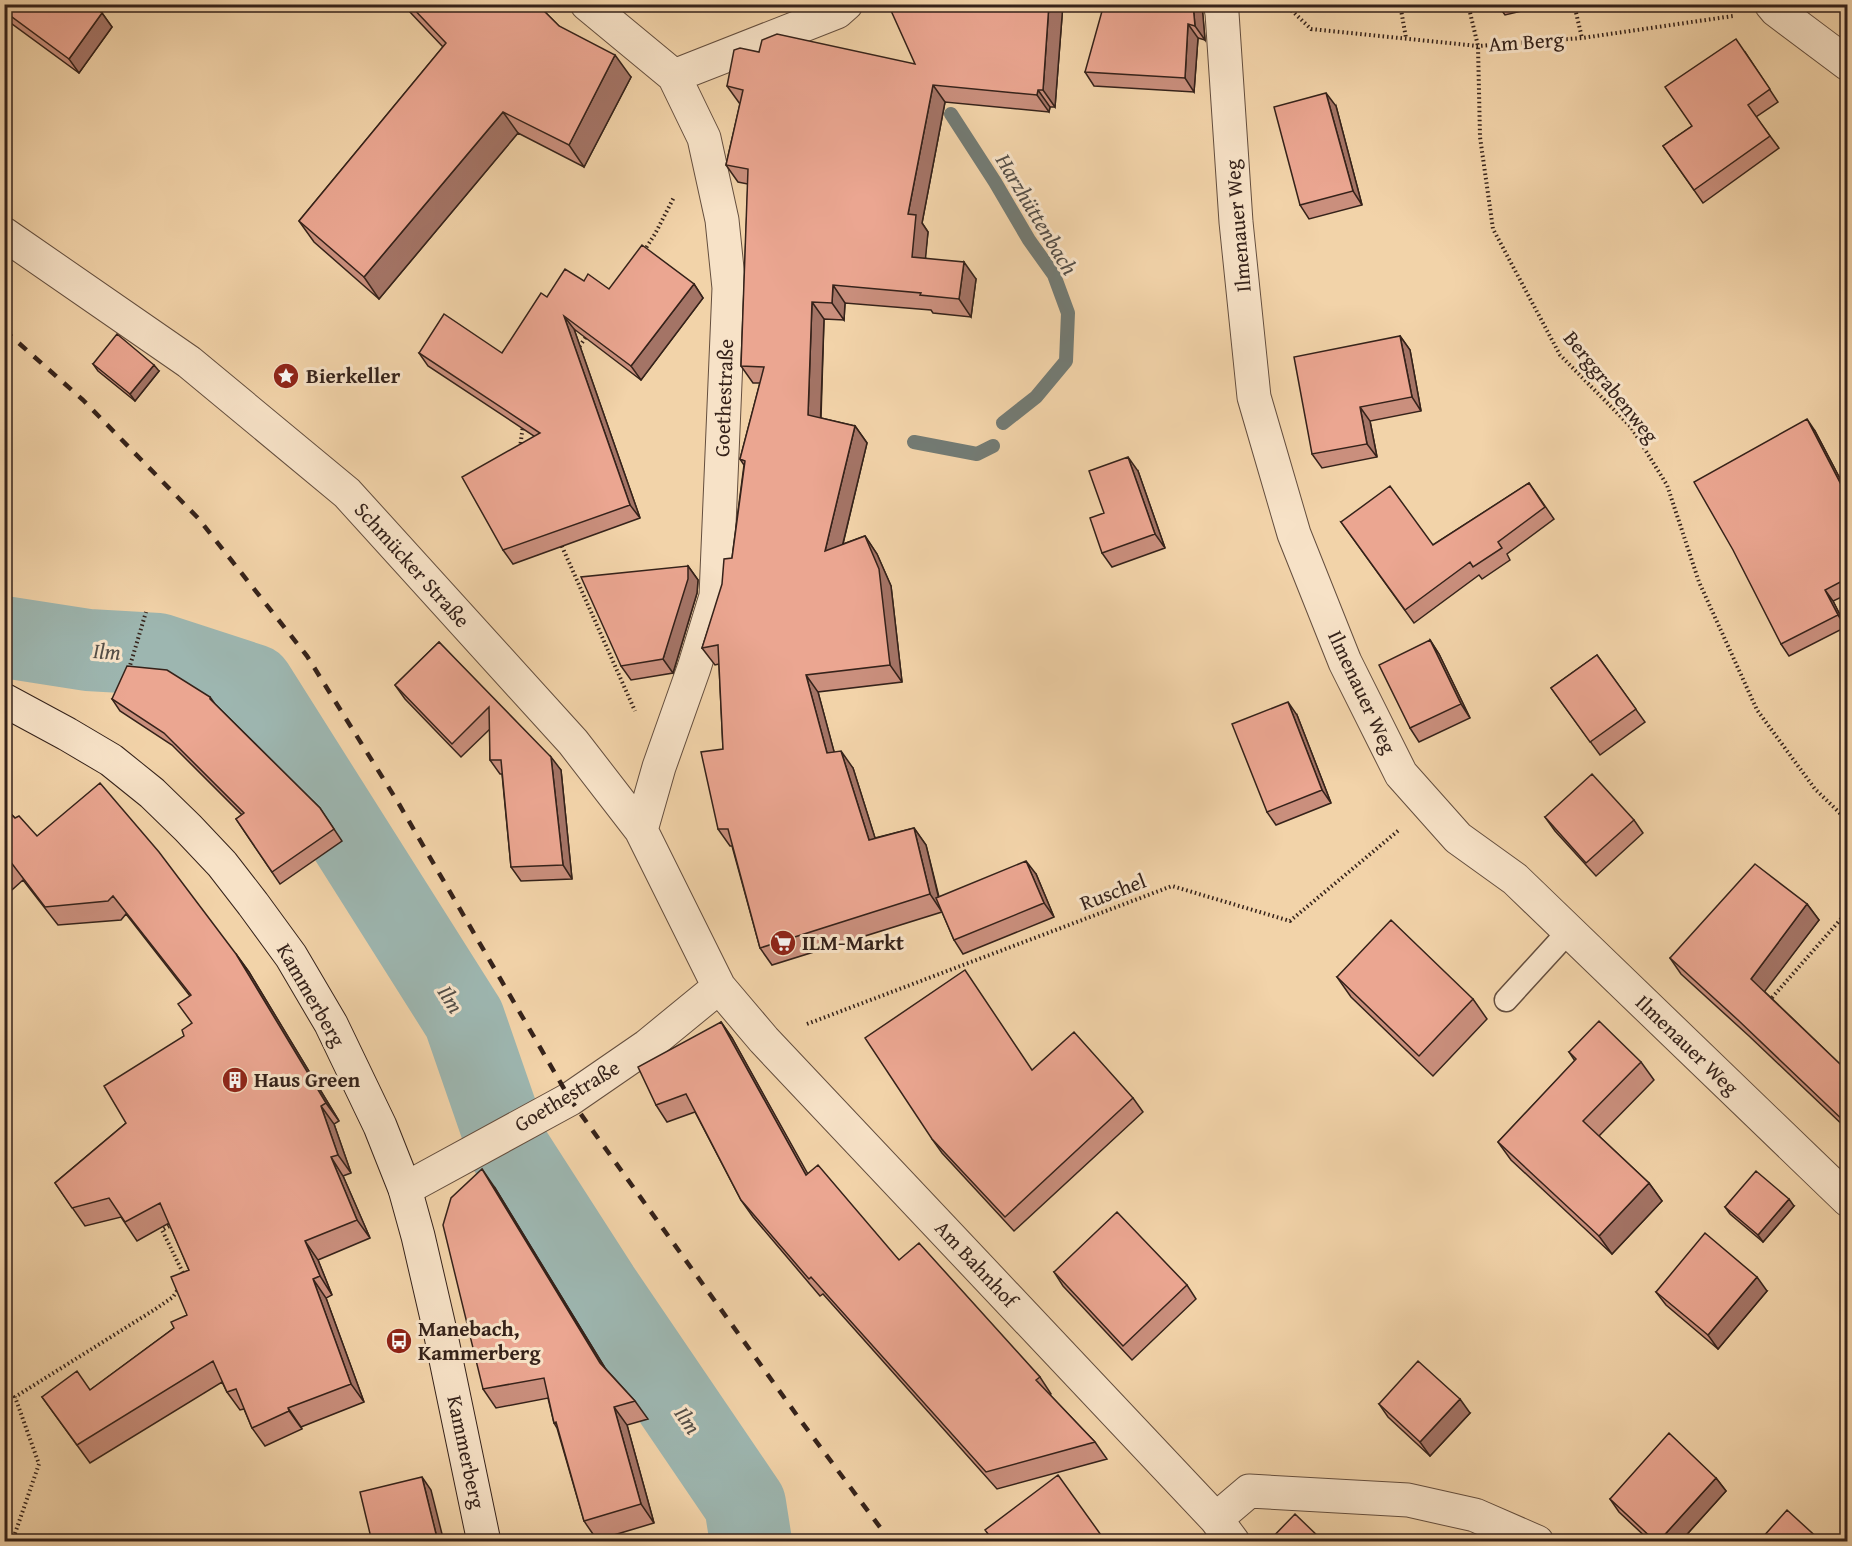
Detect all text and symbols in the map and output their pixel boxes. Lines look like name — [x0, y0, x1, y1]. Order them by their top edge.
street label: Am Berg — [1487, 23, 1565, 60]
water label: Harzhüttenbach — [988, 146, 1086, 281]
street label: Ilmenauer Weg — [1216, 158, 1259, 294]
street label: Berggrabenweg — [1556, 324, 1667, 450]
street label: Goethestraße — [706, 338, 741, 458]
place label: Bierkeller — [306, 360, 401, 391]
place icon: Bierkeller — [271, 361, 301, 391]
street label: Schmücker Straße — [347, 495, 478, 635]
street label: Ilmenauer Weg — [1320, 625, 1405, 759]
water label: Ilm — [92, 634, 122, 668]
street label: Ruschel — [1075, 865, 1150, 918]
place label: ILM-Markt — [802, 927, 904, 958]
supermarket icon: ILM-Markt — [768, 928, 798, 958]
street label: Kammerberg — [269, 937, 354, 1053]
water label: Ilm — [430, 979, 472, 1019]
street label: Ilmenauer Weg — [1629, 987, 1746, 1102]
street label: Goethestraße — [508, 1052, 626, 1139]
place label: Haus Green — [254, 1064, 361, 1095]
building icon: Haus Green — [220, 1065, 250, 1095]
street label: Am Bahnhof — [928, 1213, 1026, 1316]
place label: Manebach, Kammerberg — [418, 1313, 541, 1368]
bus stop icon: Manebach, Kammerberg — [384, 1326, 414, 1356]
street label: Kammerberg — [439, 1392, 494, 1512]
water label: Ilm — [667, 1399, 709, 1441]

